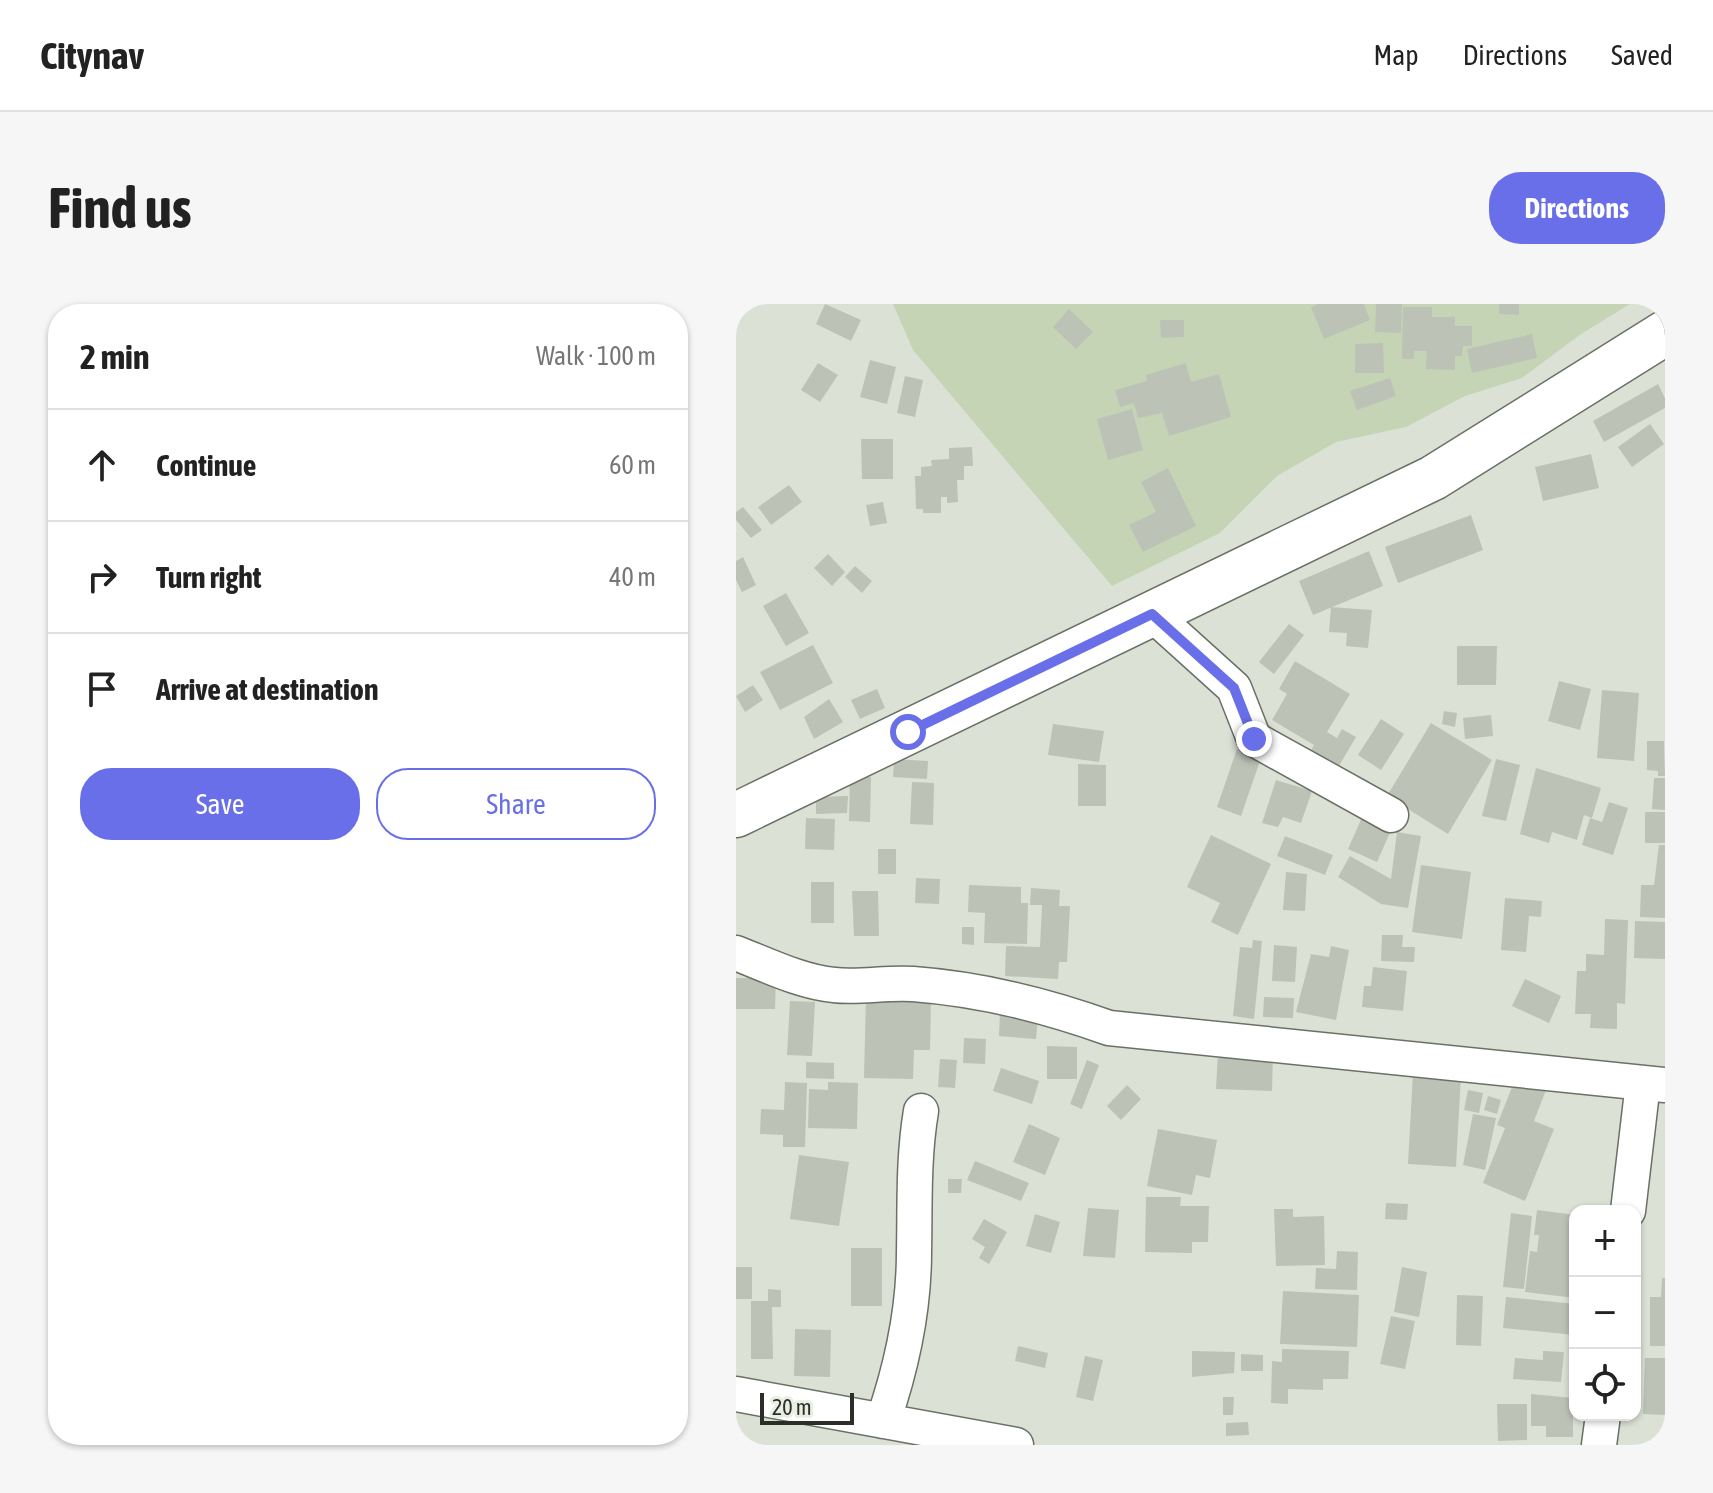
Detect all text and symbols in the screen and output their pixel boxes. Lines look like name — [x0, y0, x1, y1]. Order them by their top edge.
text: Citynav — [40, 34, 144, 77]
text: Map — [1374, 39, 1419, 71]
text: Directions — [1463, 39, 1567, 71]
text: Saved — [1611, 39, 1673, 71]
button: Directions — [1489, 172, 1665, 244]
text: Find us — [48, 176, 192, 240]
text: 2 min — [80, 337, 149, 376]
text: Walk · 100 m — [536, 341, 656, 371]
icon: ahead — [80, 443, 124, 487]
text: Continue — [156, 448, 256, 482]
text: 60 m — [609, 450, 656, 480]
icon: right — [80, 555, 124, 599]
text: Turn right — [156, 560, 262, 594]
text: 40 m — [609, 562, 656, 592]
icon: arrive — [80, 667, 124, 711]
text: Arrive at destination — [156, 672, 378, 706]
route start — [890, 714, 926, 750]
route end — [1236, 721, 1272, 757]
button: Save — [80, 768, 360, 840]
button: Share — [376, 768, 656, 840]
map controls — [1569, 1205, 1641, 1421]
button: + — [1569, 1205, 1641, 1277]
button: − — [1569, 1277, 1641, 1349]
button: locate — [1569, 1349, 1641, 1421]
scale bar — [760, 1389, 854, 1425]
text: 20 m — [772, 1394, 812, 1420]

